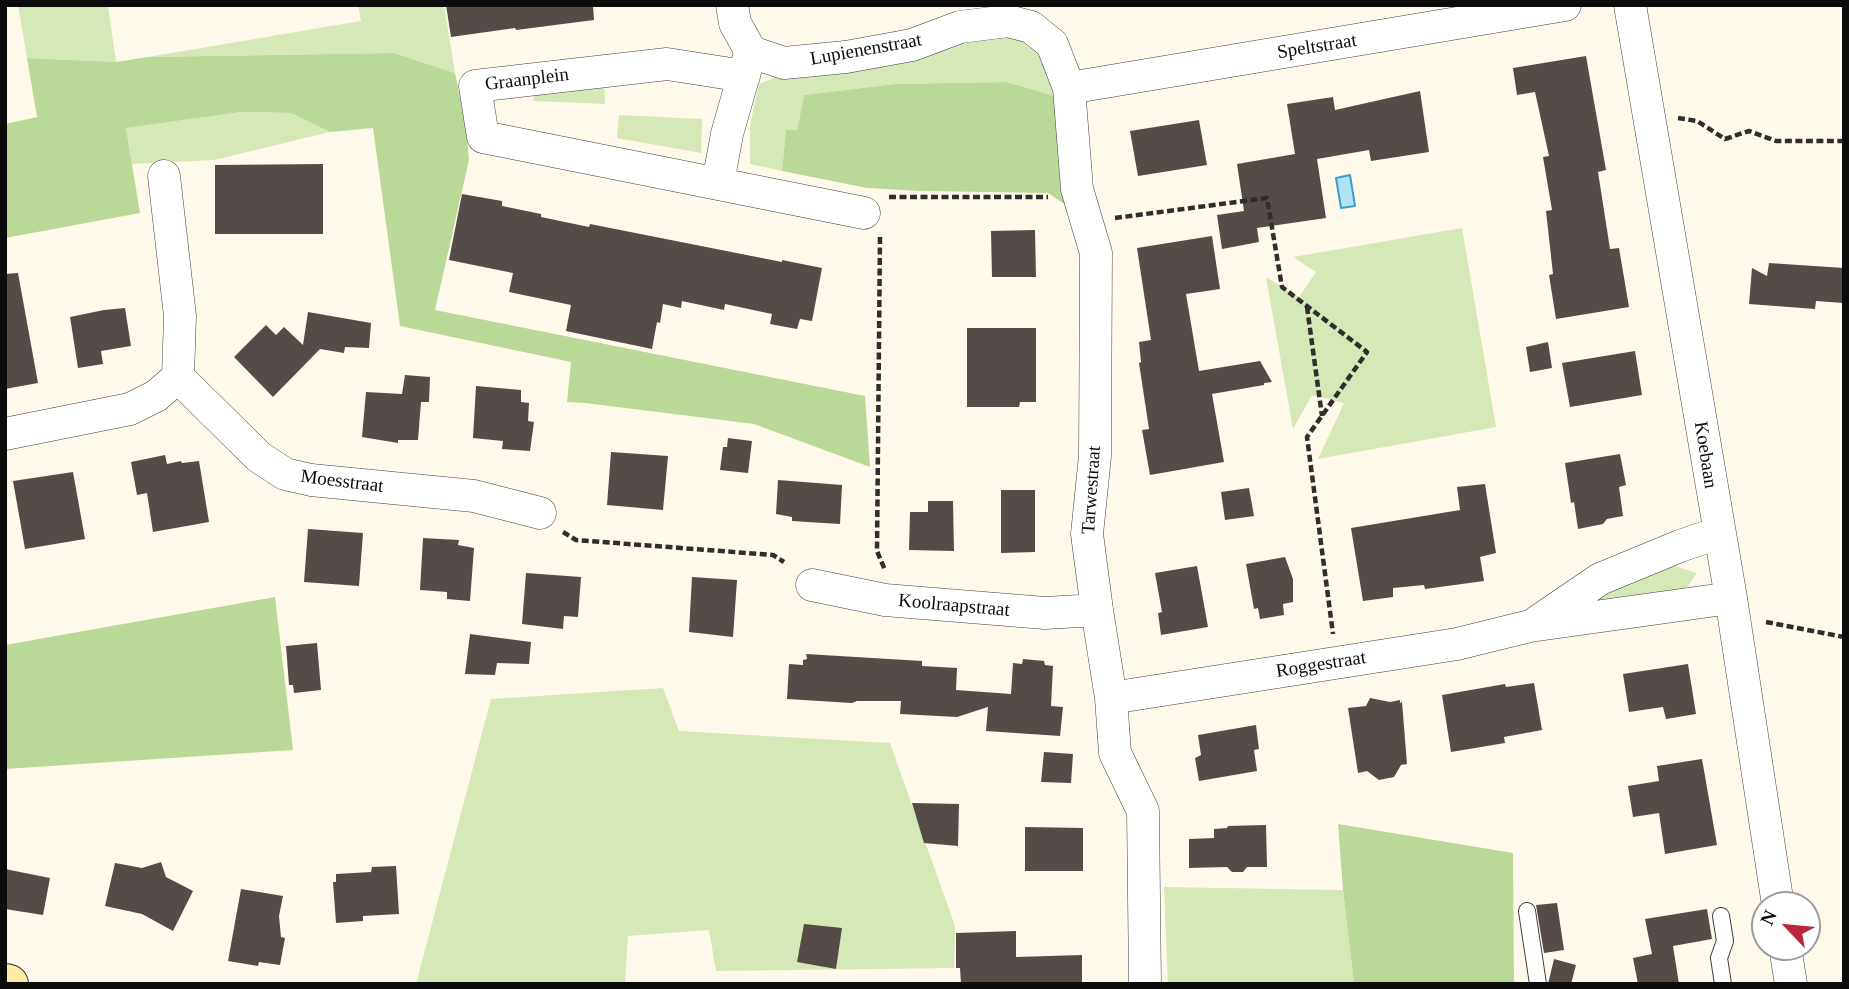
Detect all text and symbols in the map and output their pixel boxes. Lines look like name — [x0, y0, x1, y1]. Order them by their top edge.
street label: Lupienenstraat — [808, 29, 924, 71]
street label: Speltstraat — [1276, 29, 1358, 65]
street label: Graanplein — [484, 64, 570, 96]
street label: Koebaan — [1688, 420, 1722, 490]
street label: Tarwestraat — [1078, 445, 1106, 535]
street label: Moesstraat — [299, 466, 385, 498]
street label: Koolraapstraat — [897, 590, 1011, 622]
street label: Roggestraat — [1274, 647, 1368, 683]
north arrow — [1751, 891, 1821, 961]
text: N — [1756, 907, 1781, 928]

